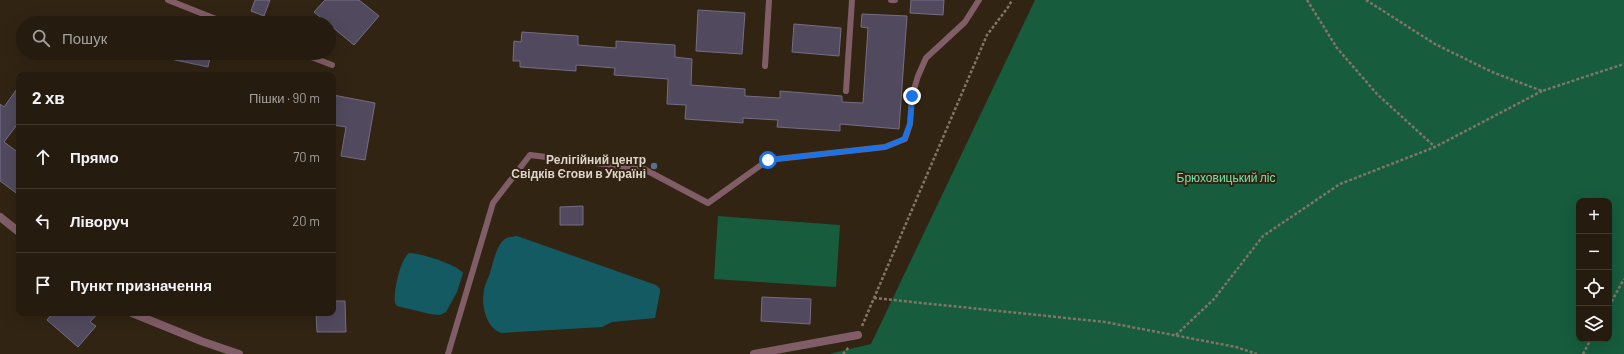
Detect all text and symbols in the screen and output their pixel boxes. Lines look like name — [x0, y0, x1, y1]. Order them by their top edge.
search box — [16, 16, 336, 60]
icon: search — [30, 27, 52, 49]
text: Пошук — [62, 29, 107, 47]
text: 2 хв — [32, 87, 65, 107]
route end — [903, 87, 921, 105]
text: Пішки · 90 m — [249, 90, 320, 106]
icon: ahead — [32, 146, 54, 168]
text: Прямо — [70, 148, 119, 166]
text: 70 m — [293, 149, 320, 165]
route start — [759, 151, 777, 169]
place label: Релігійний центр Свідків Єгови в Україні — [511, 152, 646, 181]
marker: Релігійний центр Свідків Єгови в Україні — [649, 161, 659, 171]
park label: Брюховицький ліс — [1177, 170, 1275, 185]
map controls — [1576, 198, 1612, 342]
button: + — [1576, 198, 1612, 234]
icon: left — [32, 210, 54, 232]
text: Ліворуч — [70, 212, 129, 230]
text: 20 m — [292, 213, 320, 229]
button: − — [1576, 234, 1612, 270]
button: locate — [1576, 270, 1612, 306]
icon: arrive — [32, 274, 54, 296]
text: Пункт призначення — [70, 276, 212, 294]
button: layers — [1576, 306, 1612, 342]

